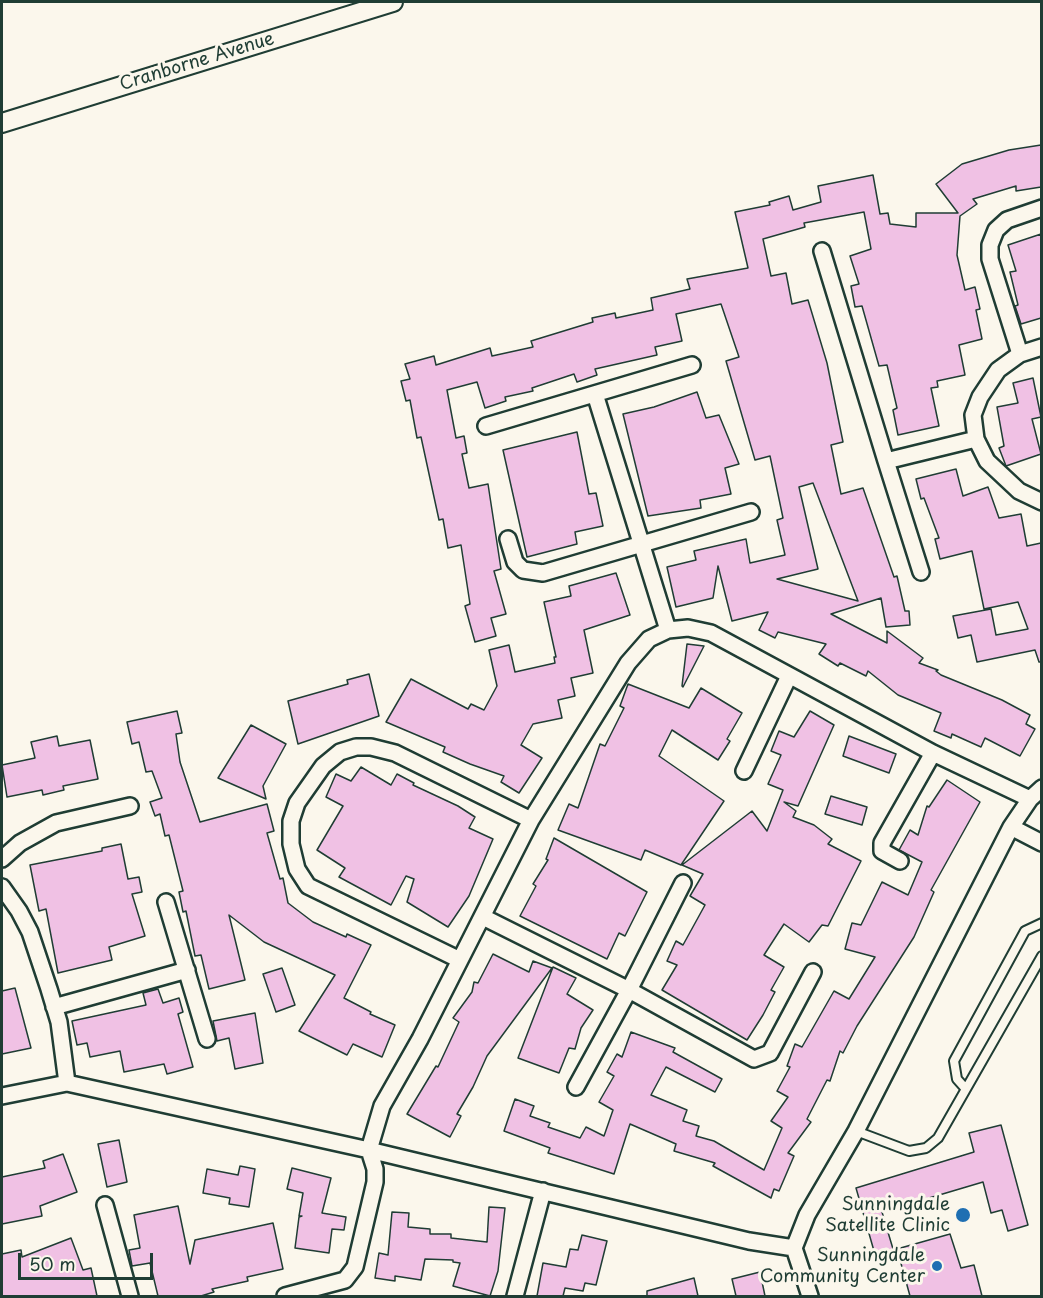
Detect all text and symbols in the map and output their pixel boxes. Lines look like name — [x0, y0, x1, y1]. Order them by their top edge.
street label: Cranborne Avenue — [117, 28, 277, 96]
place label: Sunningdale Satellite Clinic — [825, 1194, 950, 1236]
marker: Sunningdale Satellite Clinic — [954, 1206, 972, 1224]
scale bar — [21, 1241, 156, 1279]
place label: Sunningdale Community Center — [760, 1245, 925, 1288]
text: 50 m — [29, 1250, 76, 1277]
marker: Sunningdale Community Center — [930, 1259, 944, 1273]

